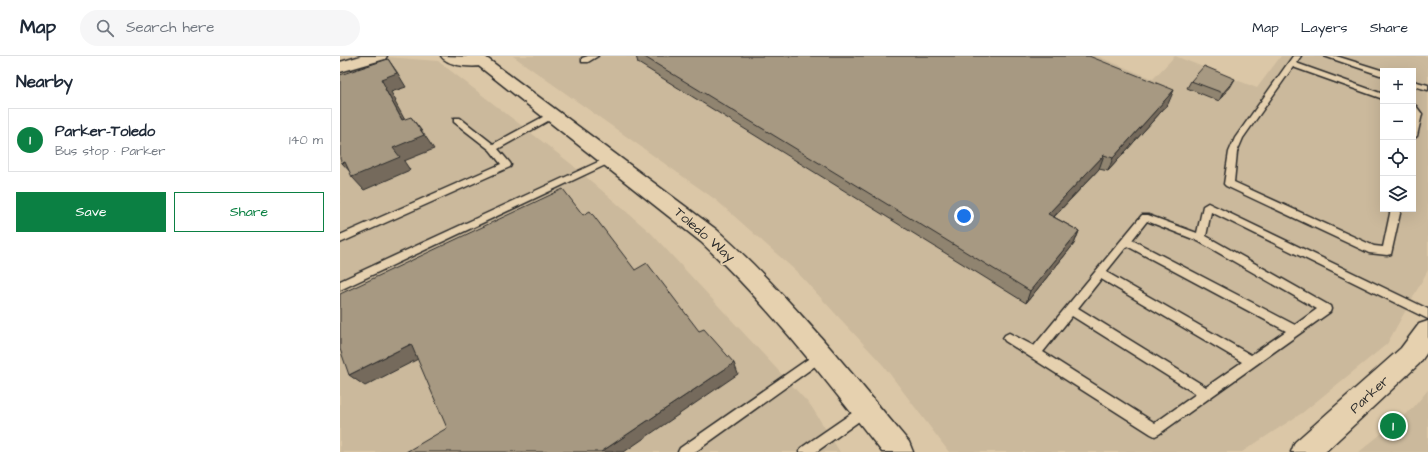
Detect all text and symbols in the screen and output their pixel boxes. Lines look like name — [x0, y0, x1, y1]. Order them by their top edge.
search box — [80, 10, 360, 46]
text: Map — [20, 14, 56, 41]
icon: search — [94, 17, 116, 39]
text: Search here — [126, 17, 215, 38]
text: Map — [1252, 18, 1279, 38]
text: Layers — [1301, 18, 1348, 38]
text: Share — [1370, 18, 1408, 38]
map controls — [1380, 68, 1416, 212]
button: + — [1380, 68, 1416, 104]
text: Nearby — [16, 70, 73, 94]
button: − — [1380, 104, 1416, 140]
text: Parker-Toledo — [55, 121, 155, 142]
text: 1 — [29, 131, 31, 149]
text: 140 m — [289, 131, 323, 149]
button: locate — [1380, 140, 1416, 176]
text: Bus stop · Parker — [55, 142, 165, 160]
button: layers — [1380, 176, 1416, 212]
button: Save — [16, 192, 166, 232]
button: Share — [174, 192, 324, 232]
street label: Toledo Way — [669, 203, 739, 267]
your location — [954, 206, 974, 226]
street label: Parker — [1345, 371, 1394, 418]
pin: 1 — [1380, 411, 1406, 441]

